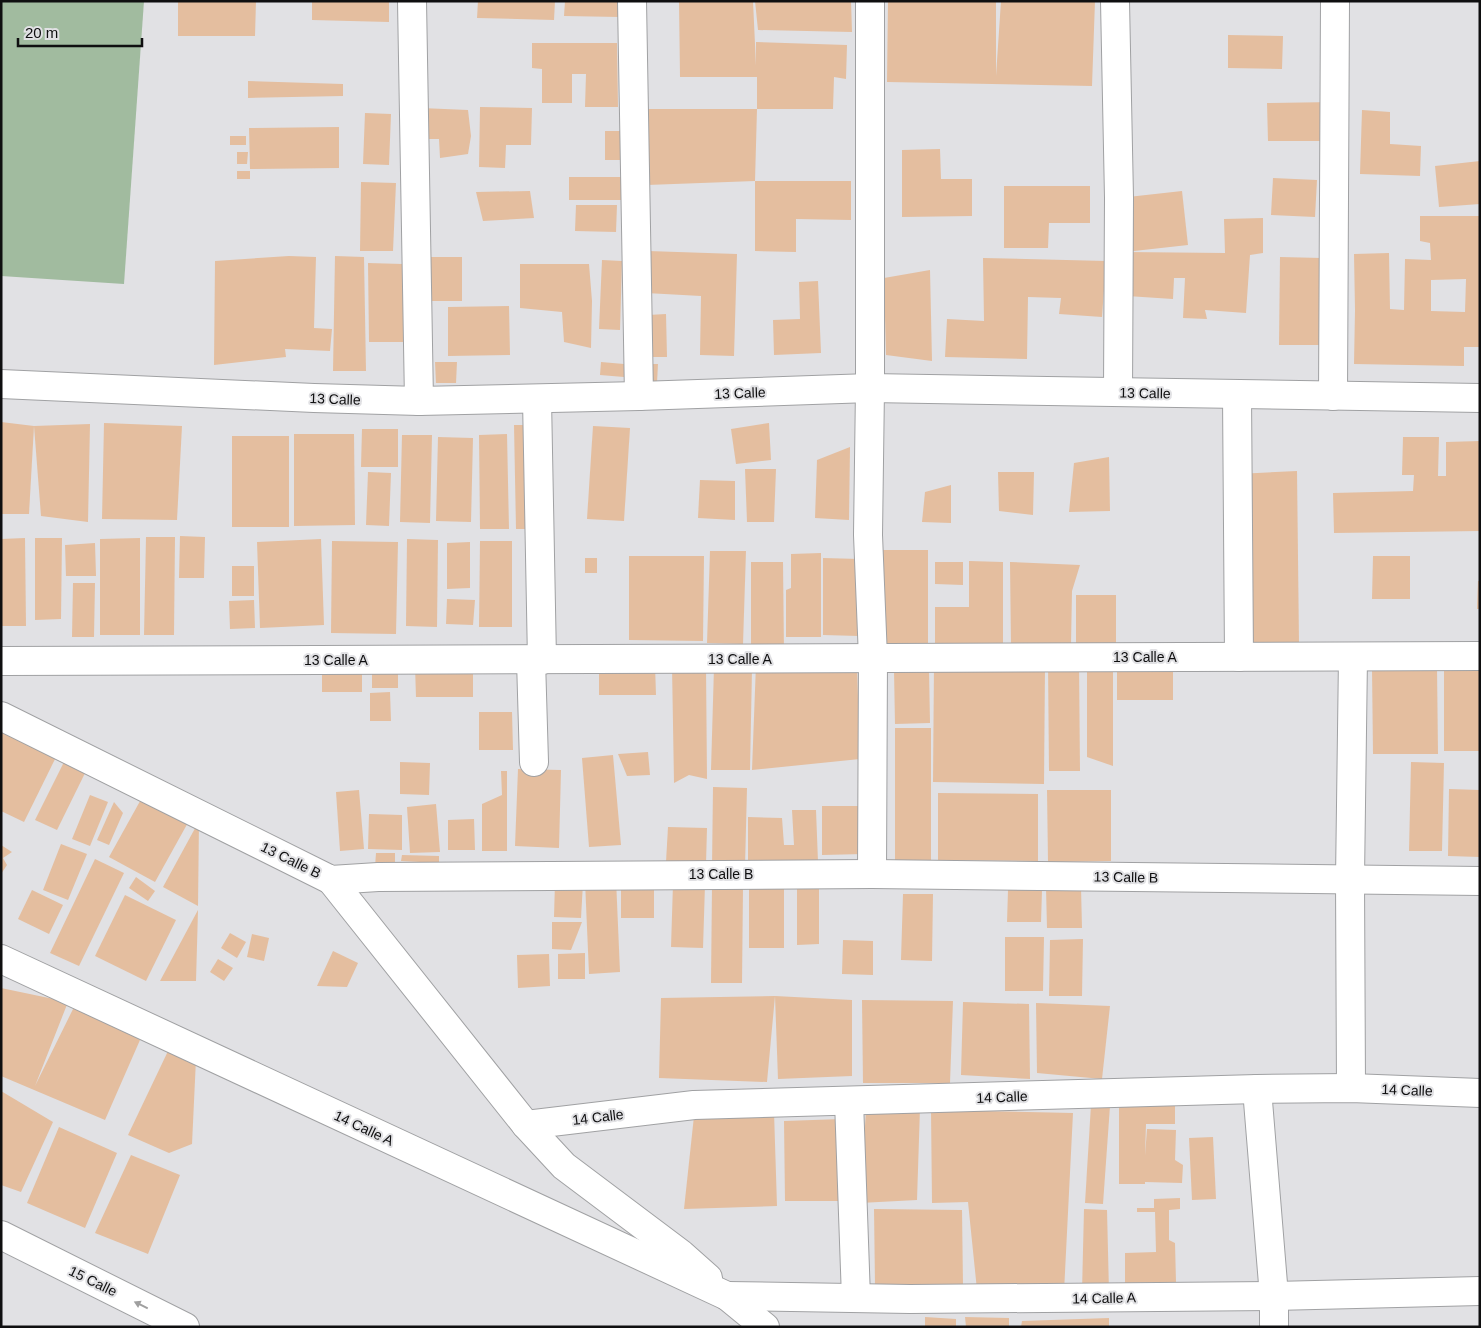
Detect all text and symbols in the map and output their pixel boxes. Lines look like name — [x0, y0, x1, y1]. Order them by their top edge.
scale bar — [18, 15, 141, 47]
text: 20 m — [25, 24, 58, 41]
street label: 13 Calle — [714, 384, 766, 402]
street label: 13 Calle — [1119, 385, 1171, 401]
street label: 13 Calle — [309, 390, 361, 408]
street label: 13 Calle A — [1113, 649, 1178, 665]
street label: 13 Calle A — [708, 651, 773, 667]
street label: 13 Calle A — [304, 652, 369, 668]
street label: 13 Calle B — [258, 839, 324, 881]
street label: 13 Calle B — [689, 866, 753, 882]
street label: 13 Calle B — [1094, 868, 1158, 886]
street label: 14 Calle — [1381, 1081, 1433, 1099]
street label: 14 Calle — [976, 1088, 1028, 1106]
street label: 14 Calle — [572, 1106, 625, 1128]
street label: 14 Calle A — [332, 1107, 397, 1149]
street label: 15 Calle — [66, 1263, 120, 1300]
street label: 14 Calle A — [1072, 1289, 1137, 1307]
one-way arrow — [134, 1301, 148, 1309]

